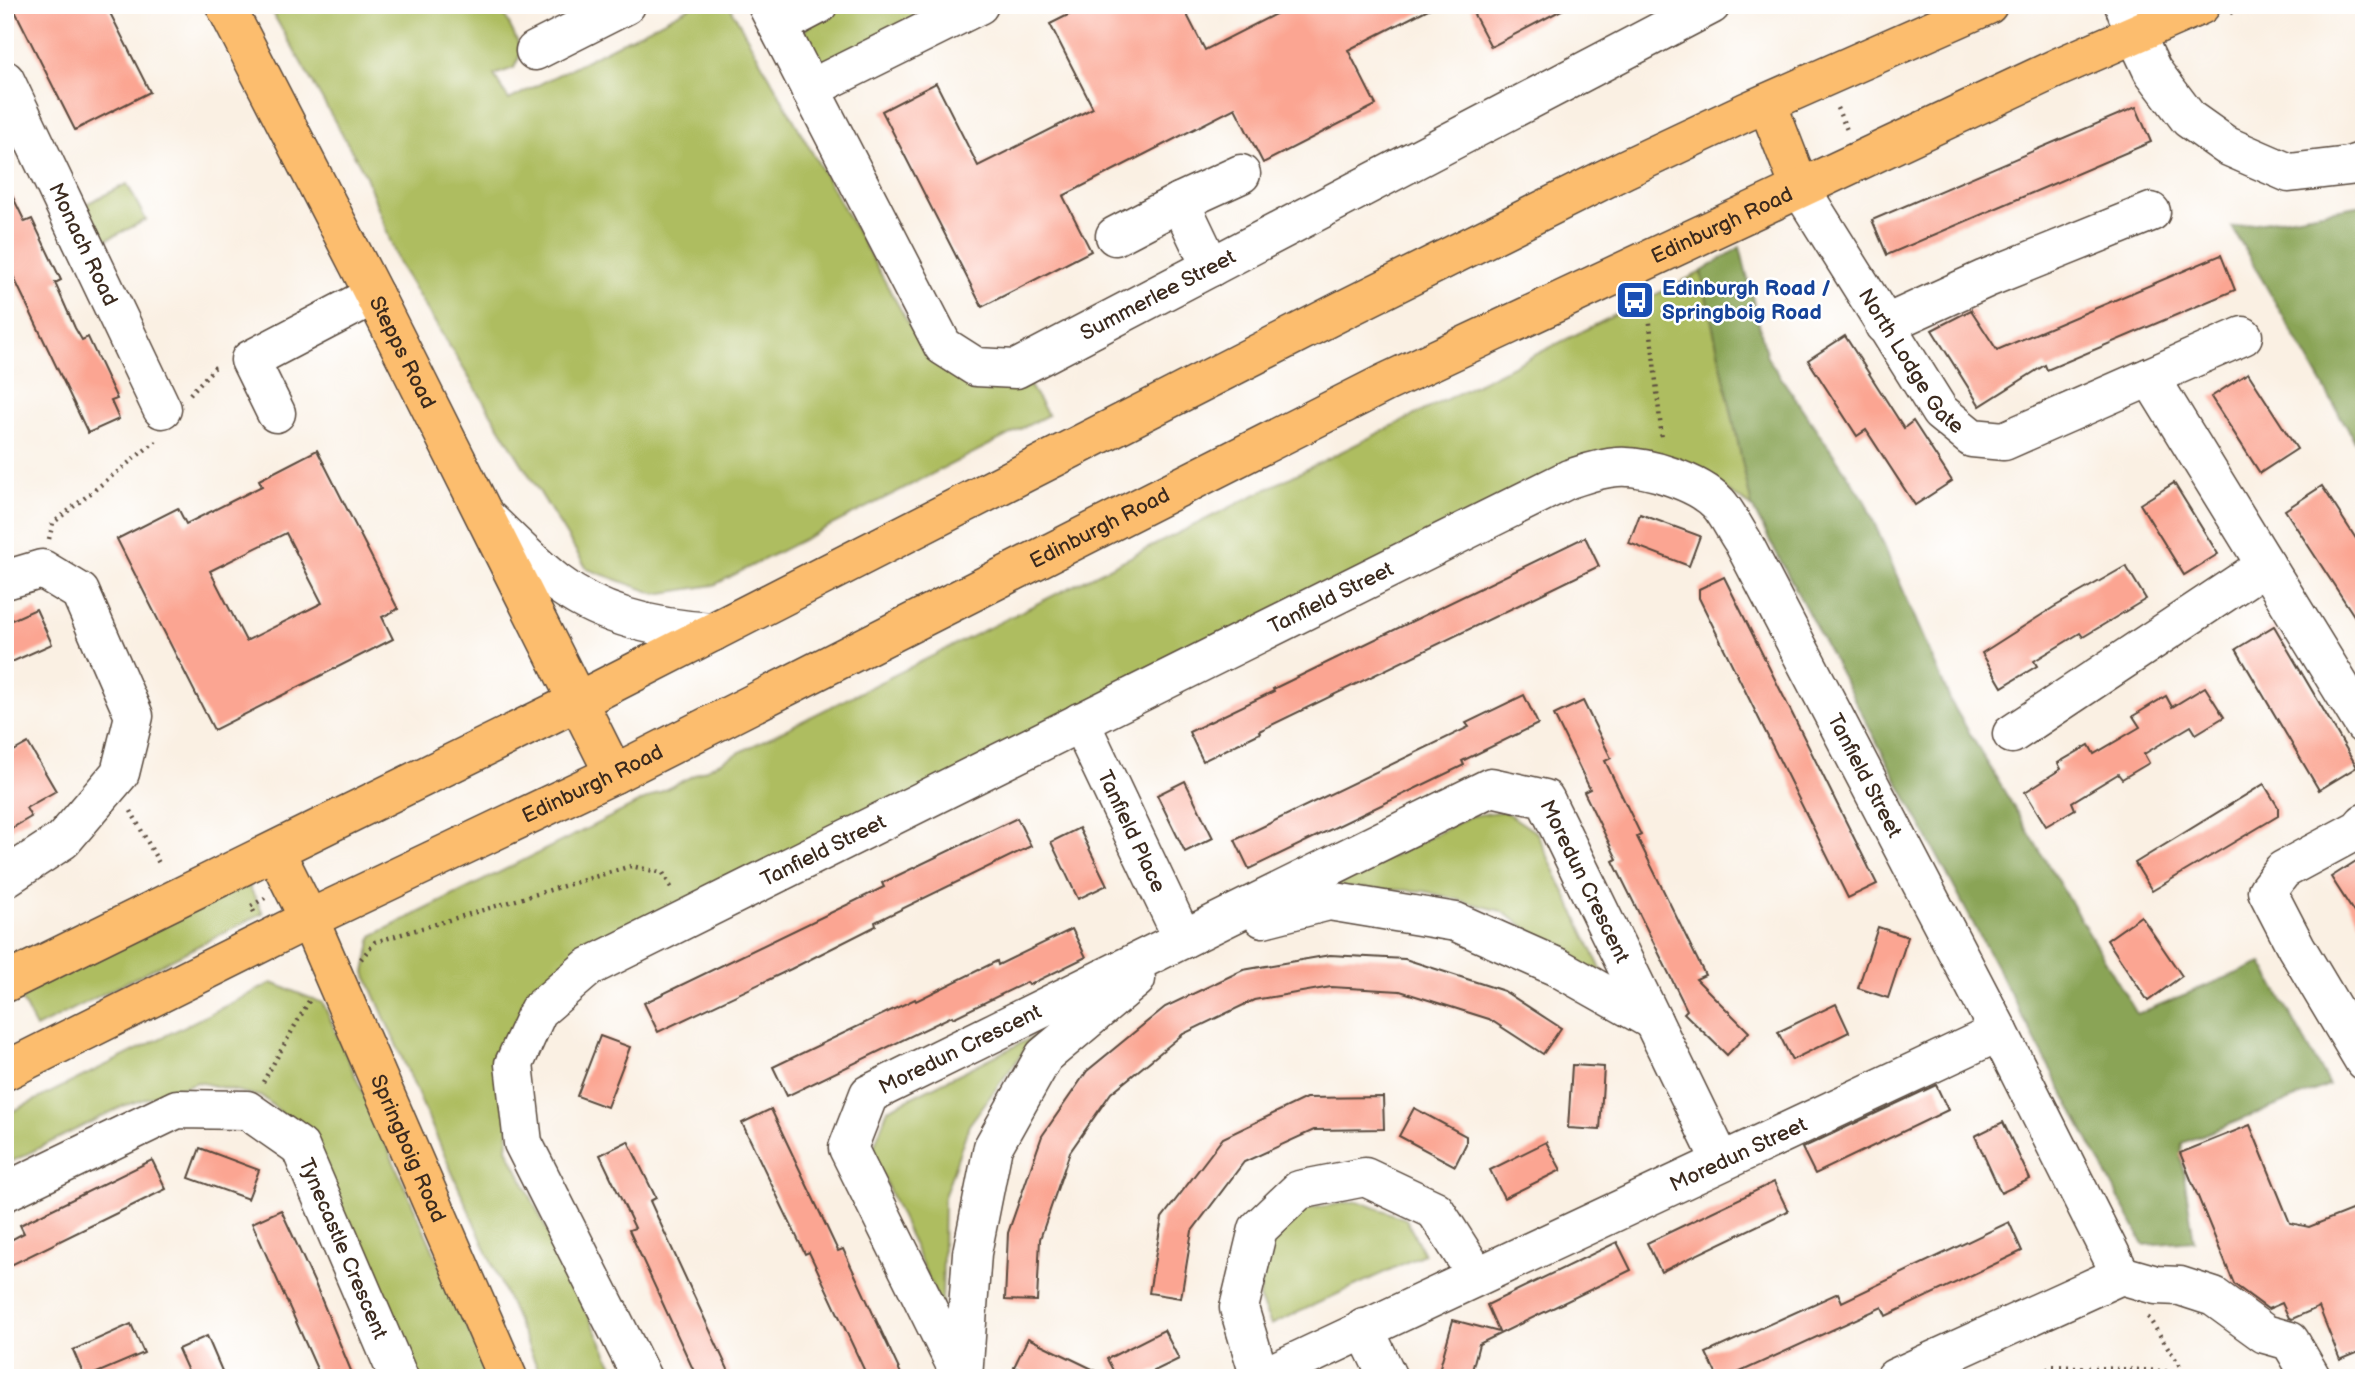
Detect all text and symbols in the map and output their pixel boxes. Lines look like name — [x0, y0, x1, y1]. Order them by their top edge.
street label: Monach Road — [43, 179, 123, 310]
street label: Edinburgh Road — [1647, 182, 1797, 269]
street label: Summerlee Street — [1076, 244, 1240, 346]
place label: Edinburgh Road / Springboig Road — [1662, 276, 1831, 325]
bus stop icon: Edinburgh Road / Springboig Road — [1614, 279, 1656, 321]
street label: North Lodge Gate — [1853, 284, 1969, 439]
street label: Stepps Road — [364, 292, 441, 413]
street label: Edinburgh Road — [1026, 482, 1174, 574]
street label: Tanfield Street — [1264, 556, 1398, 640]
street label: Tanfield Street — [1822, 709, 1907, 842]
street label: Edinburgh Road — [518, 739, 667, 829]
street label: Tanfield Place — [1092, 766, 1171, 897]
street label: Moredun Crescent — [1534, 796, 1635, 967]
street label: Tanfield Street — [757, 809, 890, 892]
street label: Moredun Crescent — [875, 999, 1046, 1100]
street label: Springboig Road — [365, 1071, 451, 1226]
street label: Moredun Street — [1666, 1112, 1811, 1198]
street label: Tynecastle Crescent — [293, 1154, 393, 1343]

